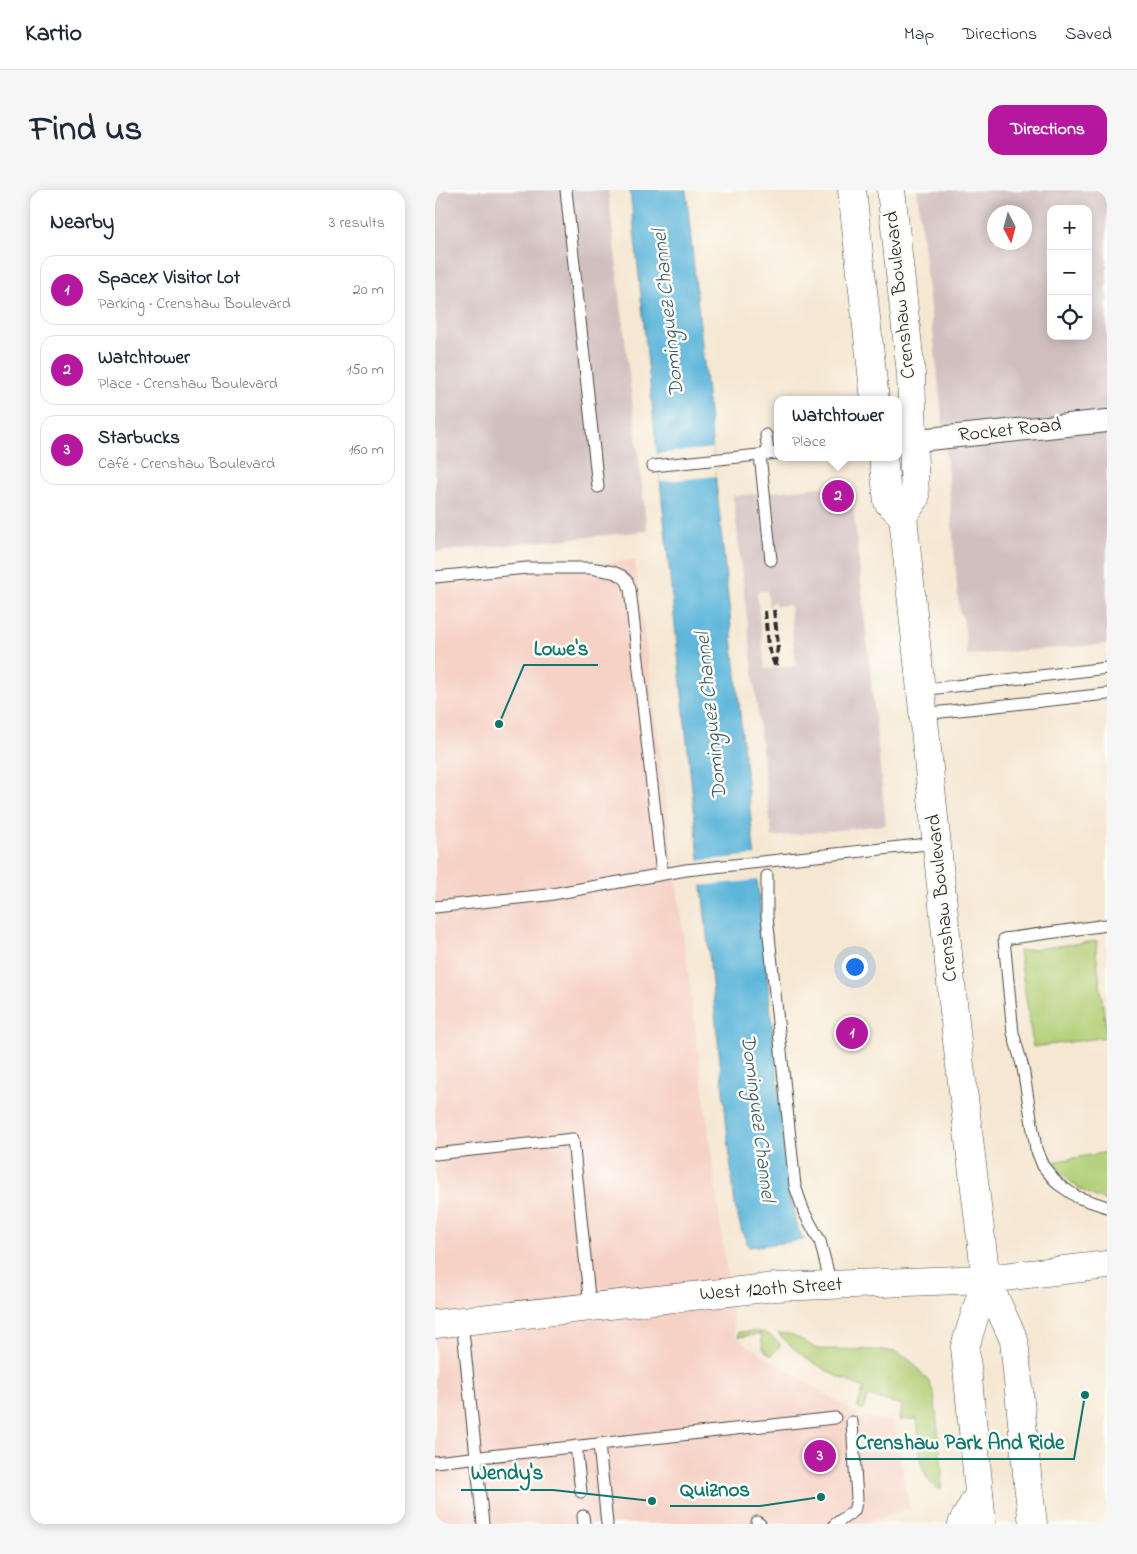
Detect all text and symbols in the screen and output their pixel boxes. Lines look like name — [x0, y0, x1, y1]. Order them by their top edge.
text: Kartio — [25, 17, 82, 52]
text: Map — [904, 22, 934, 48]
text: Directions — [962, 22, 1037, 48]
text: Saved — [1065, 22, 1112, 48]
text: Find us — [30, 105, 142, 156]
button: Directions — [988, 105, 1107, 155]
north arrow — [987, 205, 1032, 250]
map controls — [1047, 205, 1092, 340]
button: + — [1047, 205, 1092, 250]
text: Nearby — [50, 208, 114, 238]
street label: Crenshaw Boulevard — [878, 210, 924, 380]
text: 3 results — [329, 211, 385, 235]
water label: Dominguez Channel — [645, 225, 694, 398]
button: − — [1047, 250, 1092, 295]
text: SpaceX Visitor Lot — [98, 265, 240, 292]
text: 1 — [64, 278, 70, 302]
text: 20 m — [353, 278, 384, 302]
text: Parking · Crenshaw Boulevard — [98, 292, 291, 316]
button: locate — [1047, 295, 1092, 340]
text: Watchtower — [98, 345, 190, 372]
text: 2 — [63, 358, 71, 382]
text: 150 m — [346, 358, 384, 382]
text: Place · Crenshaw Boulevard — [98, 372, 278, 396]
popup — [774, 396, 902, 461]
text: Watchtower — [792, 403, 884, 430]
street label: Rocket Road — [957, 411, 1063, 451]
text: Starbucks — [98, 425, 180, 452]
text: Place — [792, 430, 826, 454]
text: 3 — [64, 438, 70, 462]
text: 160 m — [349, 438, 384, 462]
text: Café · Crenshaw Boulevard — [98, 452, 275, 476]
pin: 2 — [822, 477, 854, 515]
water label: Dominguez Channel — [688, 628, 737, 801]
callout: Lowe's — [524, 629, 598, 665]
text: Lowe's — [534, 635, 589, 665]
street label: Crenshaw Boulevard — [920, 813, 966, 983]
your location — [842, 954, 868, 980]
pin: 1 — [836, 1014, 868, 1052]
water label: Dominguez Channel — [731, 1033, 782, 1206]
street label: West 120th Street — [699, 1271, 844, 1309]
callout: Crenshaw Park And Ride — [845, 1423, 1074, 1459]
text: Crenshaw Park And Ride — [856, 1429, 1065, 1459]
pin: 3 — [804, 1437, 836, 1475]
callout: Wendy's — [461, 1454, 553, 1490]
text: Wendy's — [471, 1459, 544, 1491]
callout: Quiznos — [670, 1470, 760, 1506]
text: Quiznos — [680, 1476, 750, 1506]

